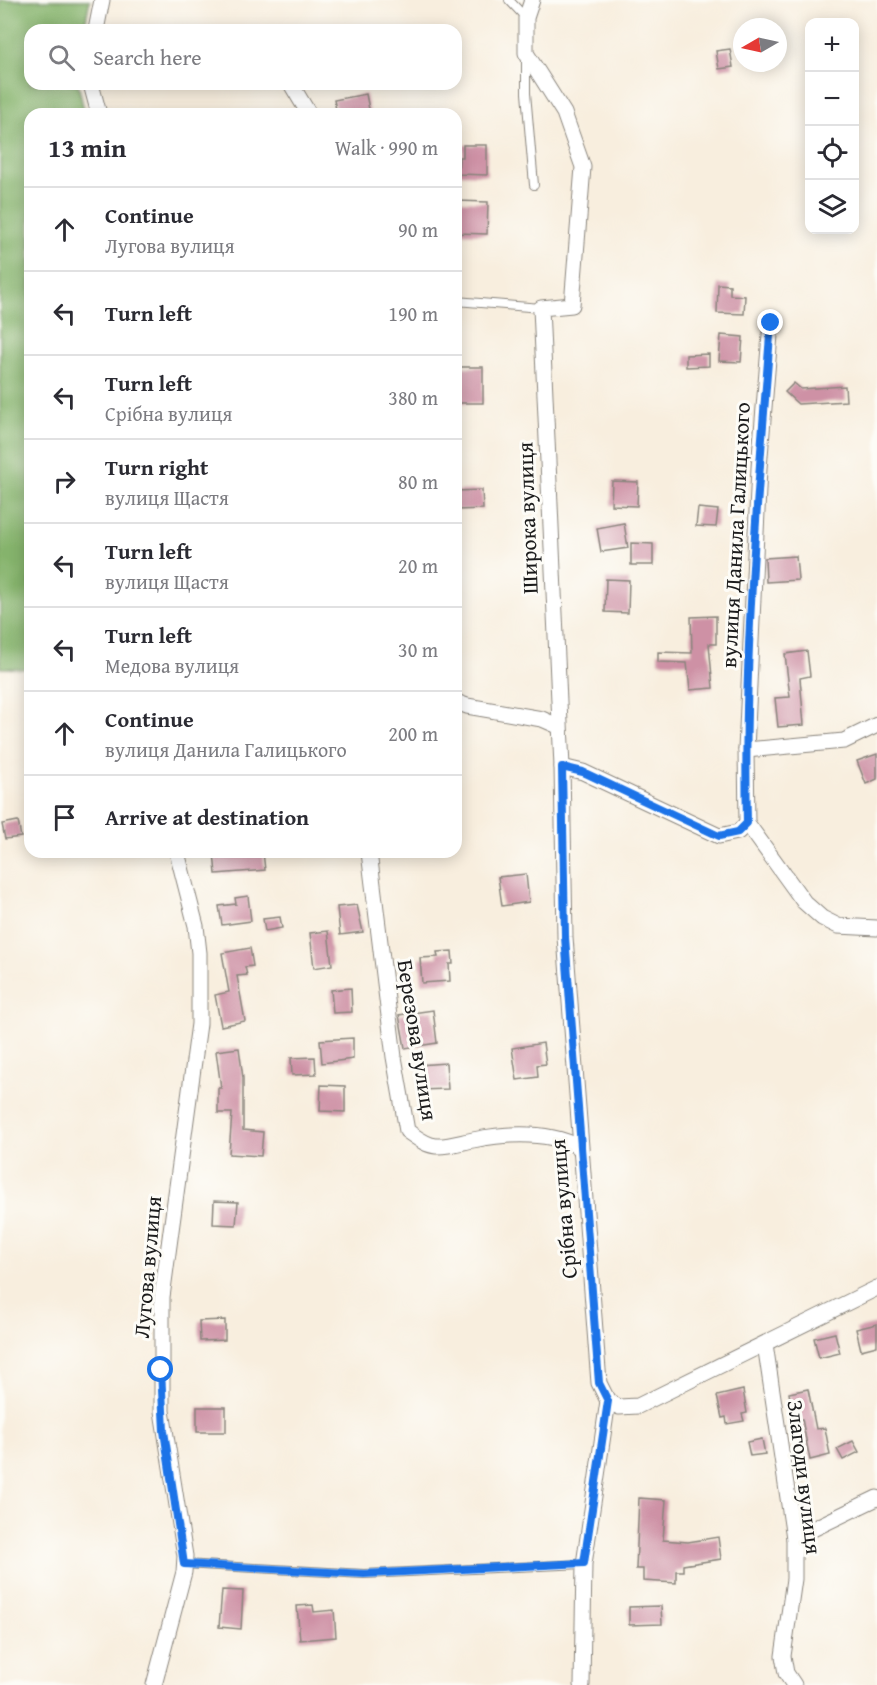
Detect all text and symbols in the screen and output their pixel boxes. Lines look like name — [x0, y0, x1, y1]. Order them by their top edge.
north arrow — [733, 18, 787, 72]
map controls — [805, 18, 859, 234]
button: + — [805, 18, 859, 72]
search box — [24, 24, 462, 90]
icon: search — [45, 41, 78, 74]
text: Search here — [93, 41, 202, 73]
button: − — [805, 72, 859, 126]
button: locate — [805, 126, 859, 180]
text: 13 min — [48, 128, 126, 167]
text: Walk · 990 m — [335, 133, 438, 162]
button: layers — [805, 180, 859, 234]
text: Continue — [105, 199, 194, 231]
icon: ahead — [48, 213, 81, 246]
text: 90 m — [398, 215, 438, 244]
text: Лугова вулиця — [105, 231, 235, 260]
icon: left — [48, 297, 81, 330]
text: Turn left — [105, 297, 192, 329]
text: 190 m — [388, 299, 438, 328]
route end — [757, 309, 783, 335]
text: Turn left — [105, 367, 192, 399]
icon: left — [48, 381, 81, 414]
text: 380 m — [388, 383, 438, 412]
text: Срібна вулиця — [105, 399, 232, 428]
street label: вулиця Данила Галицького — [712, 401, 758, 669]
street label: Широка вулиця — [508, 441, 546, 595]
text: Turn right — [105, 451, 208, 483]
icon: right — [48, 465, 81, 498]
text: 80 m — [398, 467, 438, 496]
text: вулиця Щастя — [105, 483, 229, 512]
text: Turn left — [105, 535, 192, 567]
icon: left — [48, 549, 81, 582]
text: 20 m — [398, 551, 438, 580]
text: вулиця Щастя — [105, 567, 229, 596]
text: Turn left — [105, 619, 192, 651]
icon: left — [48, 633, 81, 666]
text: 30 m — [398, 635, 438, 664]
text: Медова вулиця — [105, 651, 239, 680]
text: Continue — [105, 703, 194, 735]
icon: ahead — [48, 717, 81, 750]
text: 200 m — [388, 719, 438, 748]
text: вулиця Данила Галицького — [105, 735, 347, 764]
icon: arrive — [48, 801, 81, 834]
text: Arrive at destination — [105, 801, 309, 833]
street label: Березова вулиця — [389, 957, 447, 1123]
street label: Срібна вулиця — [541, 1138, 585, 1280]
street label: Лугова вулиця — [125, 1195, 169, 1339]
route start — [147, 1356, 173, 1382]
street label: Злагоди вулиця — [780, 1398, 830, 1556]

